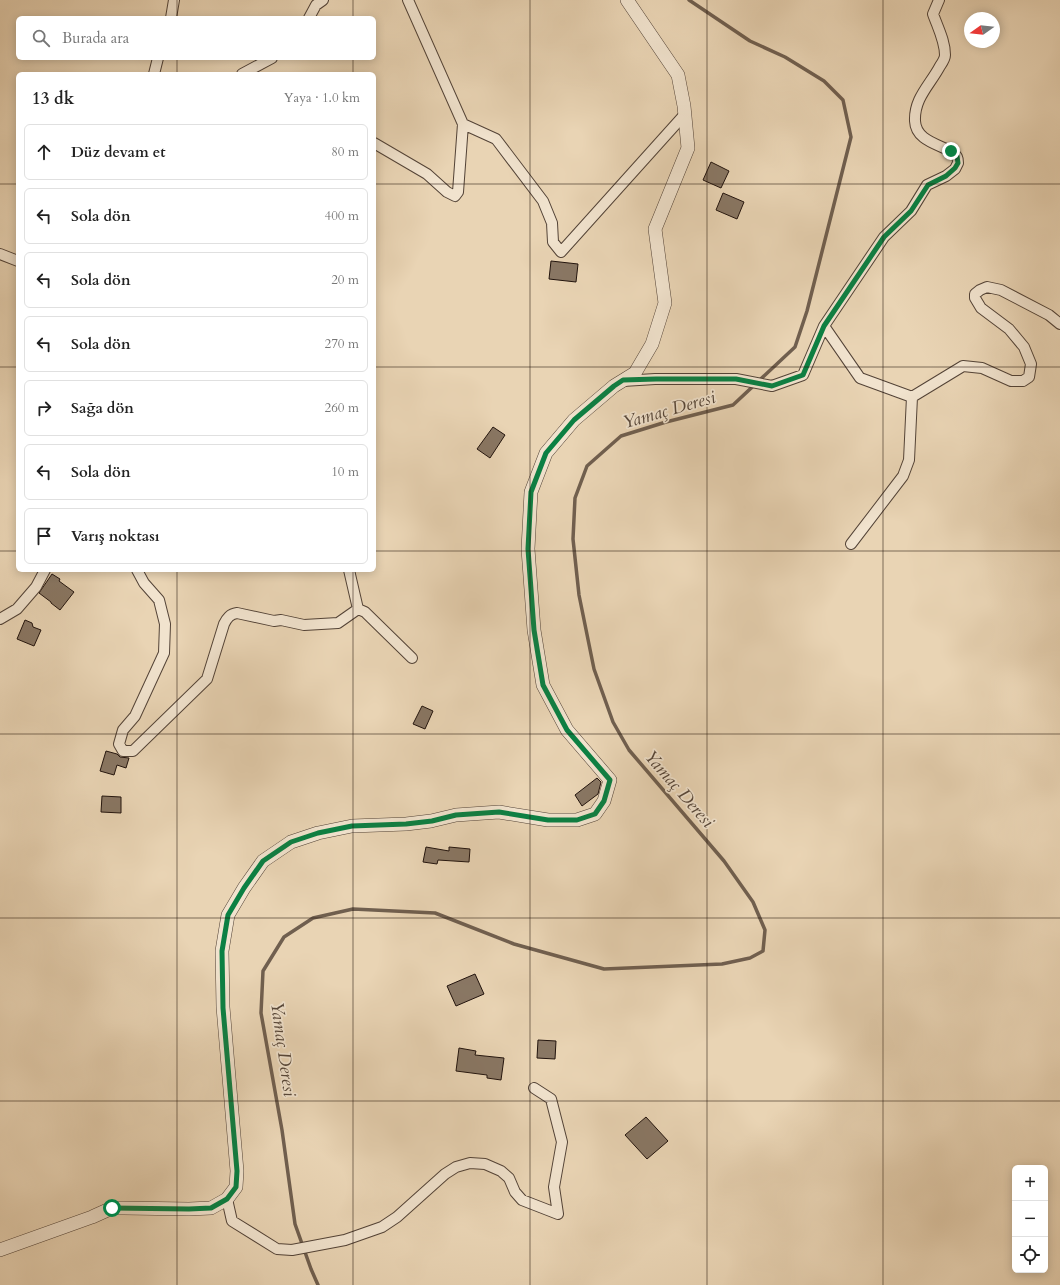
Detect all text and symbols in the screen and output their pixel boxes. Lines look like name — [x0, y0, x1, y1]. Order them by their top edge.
north arrow — [964, 12, 1000, 48]
search box — [16, 16, 376, 60]
icon: search — [30, 27, 52, 49]
text: Burada ara — [62, 28, 129, 48]
text: 13 dk — [32, 87, 74, 110]
text: Yaya · 1.0 km — [284, 89, 360, 107]
icon: ahead — [33, 141, 55, 163]
text: Düz devam et — [71, 142, 166, 162]
route end — [942, 142, 960, 160]
text: 80 m — [331, 143, 359, 161]
icon: left — [33, 205, 55, 227]
text: Sola dön — [71, 206, 131, 226]
text: 400 m — [325, 207, 359, 225]
icon: left — [33, 269, 55, 291]
text: Sola dön — [71, 270, 131, 290]
text: 20 m — [331, 271, 359, 289]
icon: left — [33, 333, 55, 355]
text: Sola dön — [71, 334, 131, 354]
text: 270 m — [325, 335, 359, 353]
water label: Yamaç Deresi — [620, 385, 719, 435]
icon: right — [33, 397, 55, 419]
text: Sağa dön — [71, 398, 134, 418]
text: 260 m — [325, 399, 359, 417]
icon: left — [33, 461, 55, 483]
text: Sola dön — [71, 462, 131, 482]
text: 10 m — [331, 463, 359, 481]
icon: arrive — [33, 525, 55, 547]
text: Varış noktası — [71, 526, 160, 546]
water label: Yamaç Deresi — [638, 745, 720, 834]
water label: Yamaç Deresi — [264, 1000, 302, 1099]
map controls — [1012, 1165, 1048, 1273]
button: + — [1012, 1165, 1048, 1201]
route start — [103, 1199, 121, 1217]
button: − — [1012, 1201, 1048, 1237]
button: locate — [1012, 1237, 1048, 1273]

